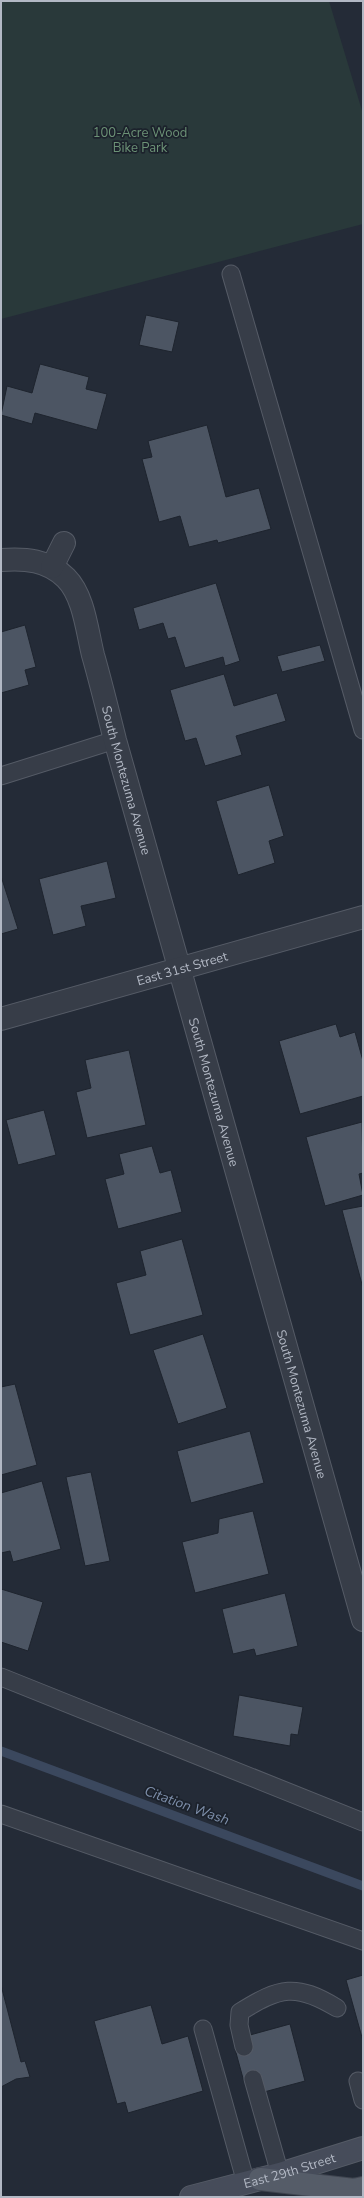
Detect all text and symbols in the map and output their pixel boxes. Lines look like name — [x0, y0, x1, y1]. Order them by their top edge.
park label: 100-Acre Wood Bike Park — [93, 124, 187, 157]
street label: South Montezuma Avenue — [97, 704, 155, 857]
street label: East 31st Street — [135, 947, 230, 990]
street label: South Montezuma Avenue — [184, 1016, 243, 1169]
street label: South Montezuma Avenue — [272, 1328, 331, 1481]
water label: Citation Wash — [142, 1781, 232, 1830]
street label: East 29th Street — [242, 2149, 338, 2193]

